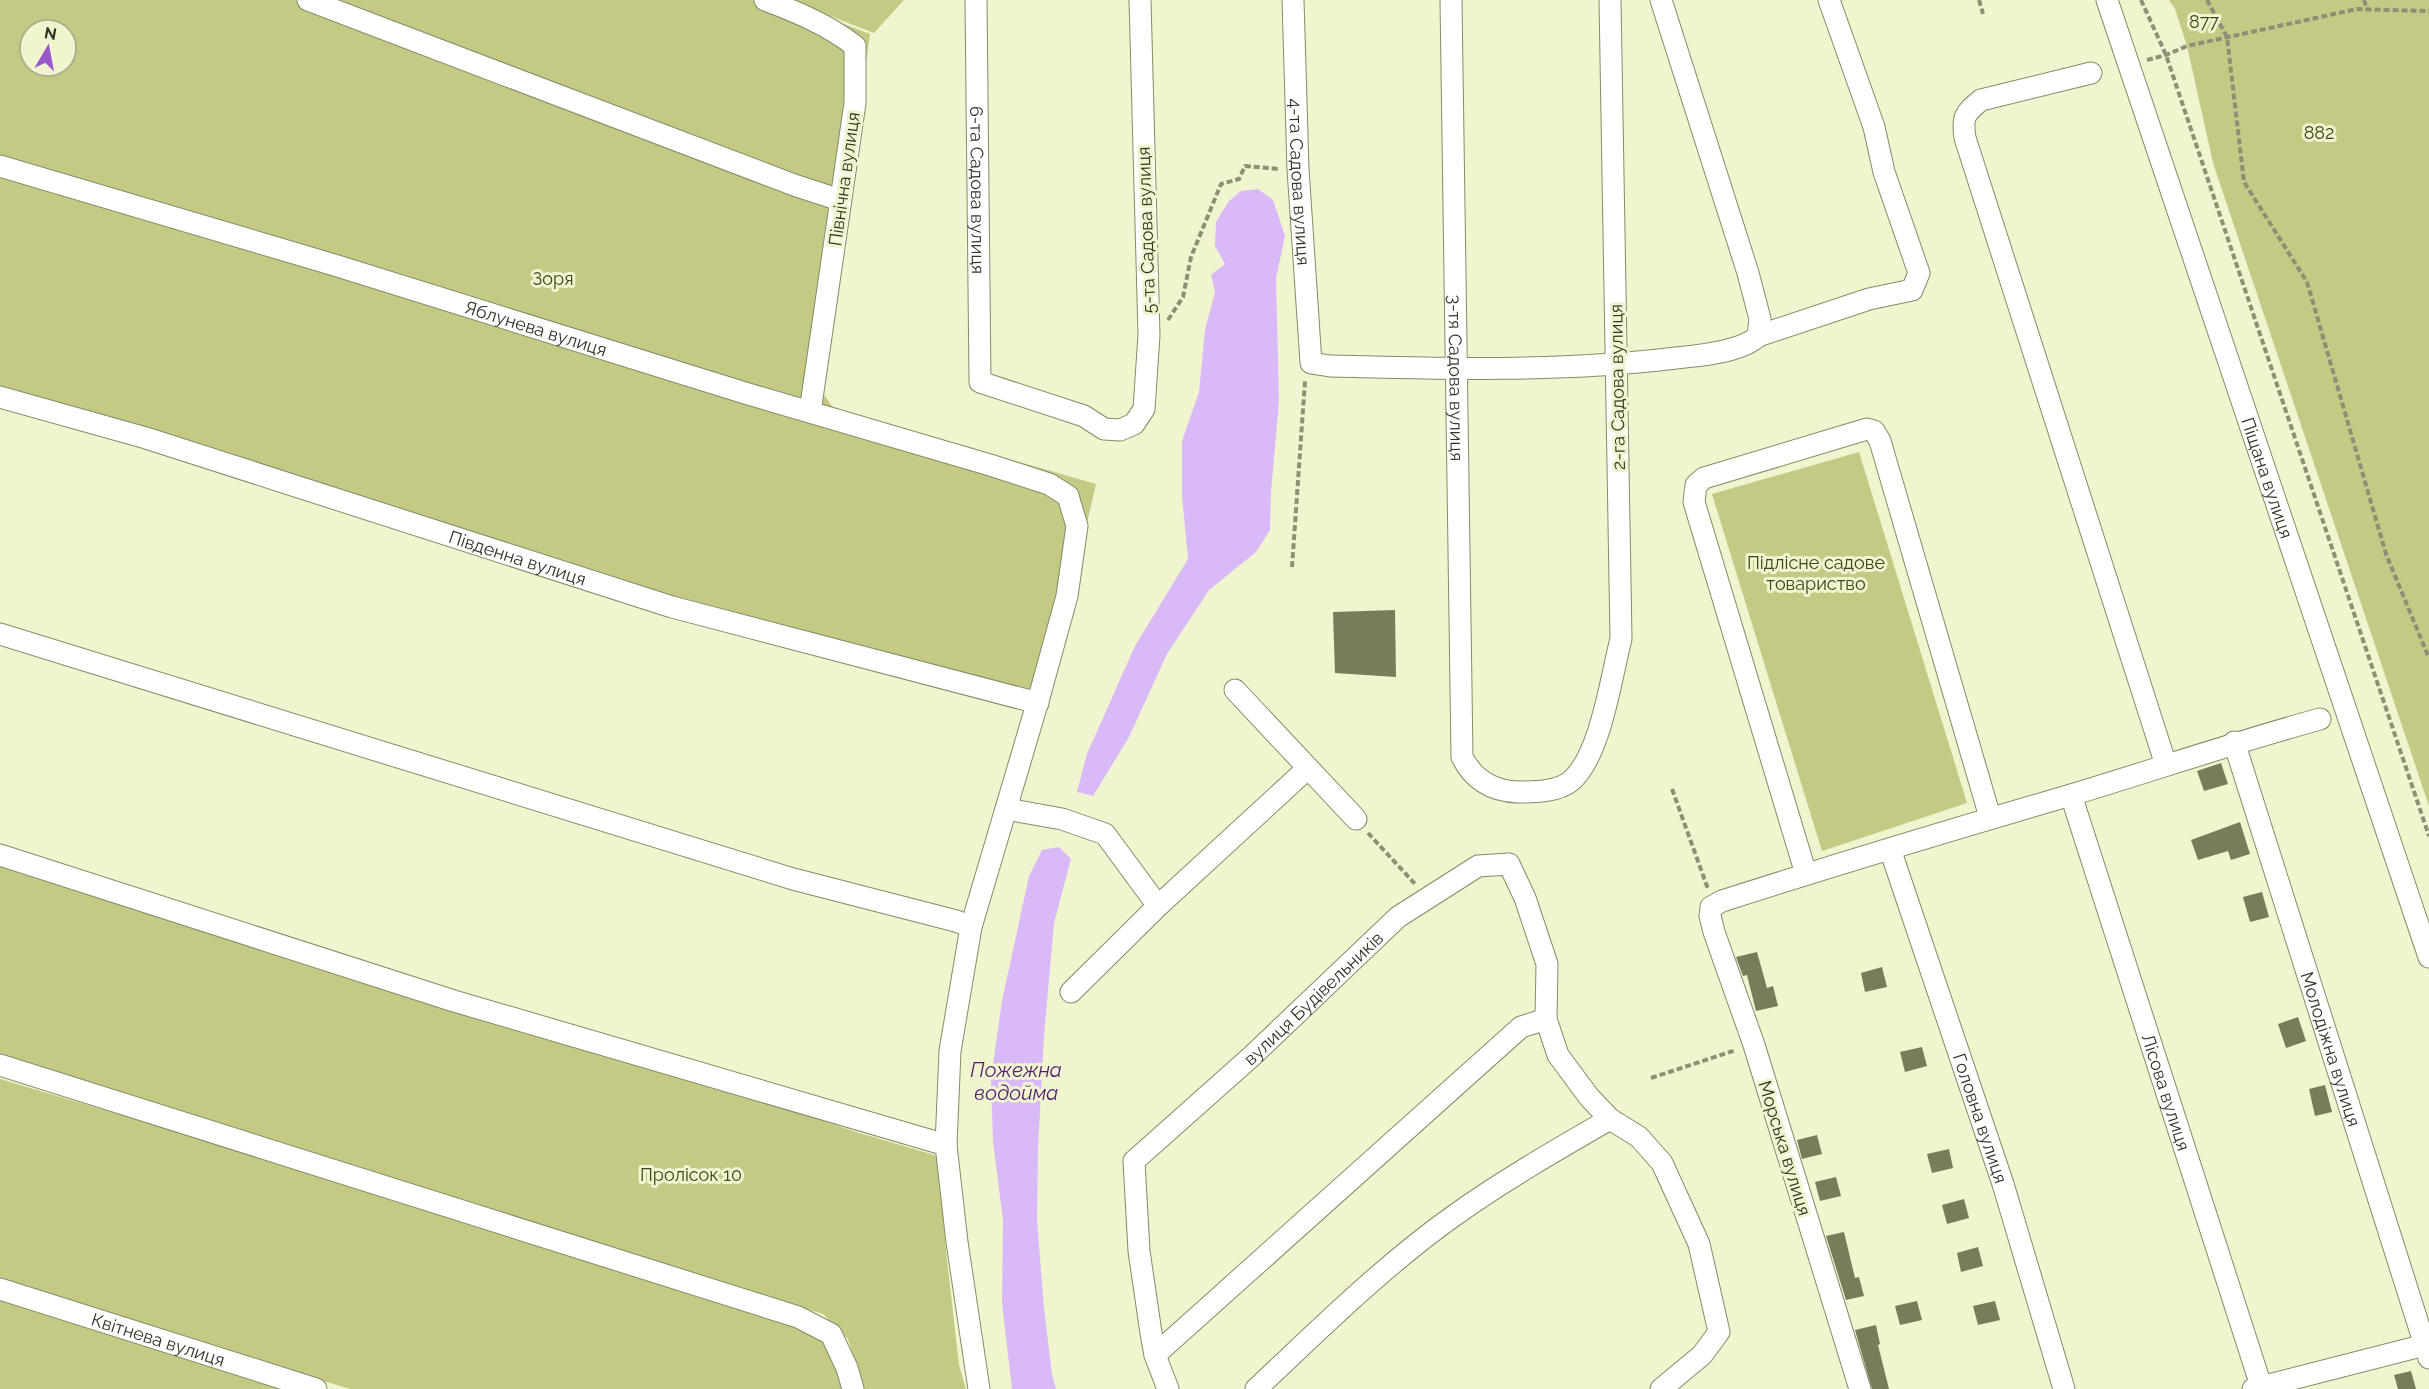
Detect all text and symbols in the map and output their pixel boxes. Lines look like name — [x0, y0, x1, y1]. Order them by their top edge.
park label: 877 — [2189, 11, 2219, 32]
north arrow — [18, 18, 78, 78]
text: N — [43, 23, 58, 44]
street label: 4-та Садова вулиця — [1285, 98, 1315, 266]
street label: 6-та Садова вулиця — [967, 106, 989, 274]
street label: Північна вулиця — [824, 111, 864, 247]
park label: 882 — [2304, 122, 2334, 143]
street label: 5-та Садова вулиця — [1133, 146, 1159, 314]
park label: Зоря — [533, 268, 573, 289]
street label: 3-тя Садова вулиця — [1445, 295, 1468, 461]
street label: Яблунева вулиця — [462, 296, 610, 360]
street label: 2-га Садова вулиця — [1605, 304, 1629, 470]
street label: Піщана вулиця — [2238, 414, 2298, 541]
street label: Південна вулиця — [446, 526, 589, 589]
park label: Підлісне садове товариство — [1747, 552, 1885, 594]
street label: вулиця Будівельників — [1239, 927, 1387, 1069]
street label: Молодіжна вулиця — [2297, 969, 2365, 1129]
street label: Лісова вулиця — [2138, 1031, 2195, 1153]
street label: Головна вулиця — [1949, 1050, 2012, 1186]
water label: Пожежна водойма — [970, 1058, 1062, 1105]
street label: Морська вулиця — [1755, 1078, 1815, 1218]
park label: Пролісок 10 — [640, 1164, 742, 1185]
street label: Квітнева вулиця — [89, 1308, 228, 1370]

